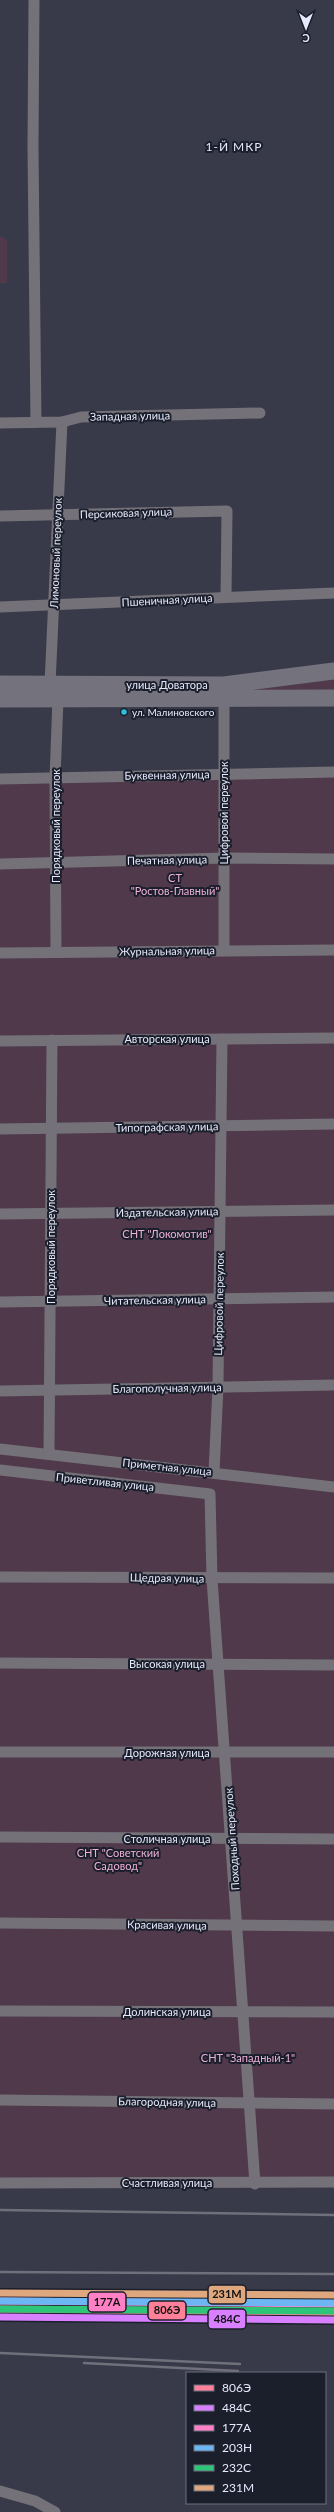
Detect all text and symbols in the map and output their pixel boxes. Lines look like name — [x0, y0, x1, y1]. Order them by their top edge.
north arrow — [286, 8, 326, 48]
text: С — [302, 32, 310, 45]
district label: 1-Й МКР — [205, 139, 263, 154]
street label: Западная улица — [90, 408, 170, 423]
street label: Лимоновый переулок — [47, 497, 64, 609]
street label: Персиковая улица — [80, 504, 172, 521]
street label: Пшеничная улица — [121, 591, 213, 608]
street label: улица Доватора — [126, 678, 208, 691]
place label: ул. Малиновского — [132, 706, 215, 718]
marker: ул. Малиновского — [119, 707, 129, 717]
street label: Цифровой переулок — [217, 761, 230, 865]
street label: Буквенная улица — [124, 767, 210, 782]
street label: Порядковый переулок — [49, 769, 62, 883]
street label: Печатная улица — [127, 852, 207, 867]
park label: СТ "Ростов-Главный" — [131, 871, 219, 897]
street label: Журнальная улица — [119, 943, 215, 958]
street label: Авторская улица — [124, 1032, 210, 1045]
street label: Типографская улица — [116, 1119, 218, 1134]
street label: Порядковый переулок — [44, 1190, 57, 1304]
street label: Издательская улица — [115, 1204, 219, 1219]
park label: СНТ "Локомотив" — [122, 1227, 212, 1240]
street label: Цифровой переулок — [211, 1252, 226, 1356]
street label: Читательская улица — [104, 1292, 206, 1307]
street label: Благополучная улица — [112, 1380, 222, 1395]
street label: Приметная улица — [122, 1455, 212, 1478]
street label: Приветливая улица — [55, 1470, 155, 1493]
street label: Щедрая улица — [130, 1570, 204, 1585]
street label: Высокая улица — [129, 1657, 205, 1670]
street label: Дорожная улица — [124, 1746, 210, 1759]
street label: Походный переулок — [221, 1787, 242, 1891]
street label: Столичная улица — [124, 1832, 210, 1845]
park label: СНТ "Советский Садовод" — [77, 1846, 159, 1872]
street label: Красивая улица — [127, 1917, 207, 1932]
street label: Долинская улица — [123, 2005, 211, 2018]
park label: СНТ "Западный-1" — [201, 2051, 295, 2064]
street label: Благородная улица — [118, 2094, 216, 2109]
street label: Счастливая улица — [122, 2176, 212, 2189]
line badge: 231М — [208, 2285, 246, 2304]
text: 231М — [212, 2287, 242, 2300]
line badge: 177А — [88, 2292, 126, 2312]
text: 177А — [94, 2295, 121, 2308]
line badge: 806Э — [148, 2301, 186, 2320]
text: 806Э — [154, 2303, 180, 2316]
line badge: 484С — [208, 2309, 246, 2329]
text: 484С — [214, 2312, 241, 2325]
legend — [186, 2372, 326, 2504]
text: 806Э — [222, 2380, 251, 2395]
text: 484С — [222, 2400, 251, 2415]
text: 177А — [222, 2420, 252, 2435]
text: 203Н — [222, 2440, 252, 2455]
text: 232C — [222, 2460, 251, 2475]
text: 231М — [222, 2480, 254, 2495]

